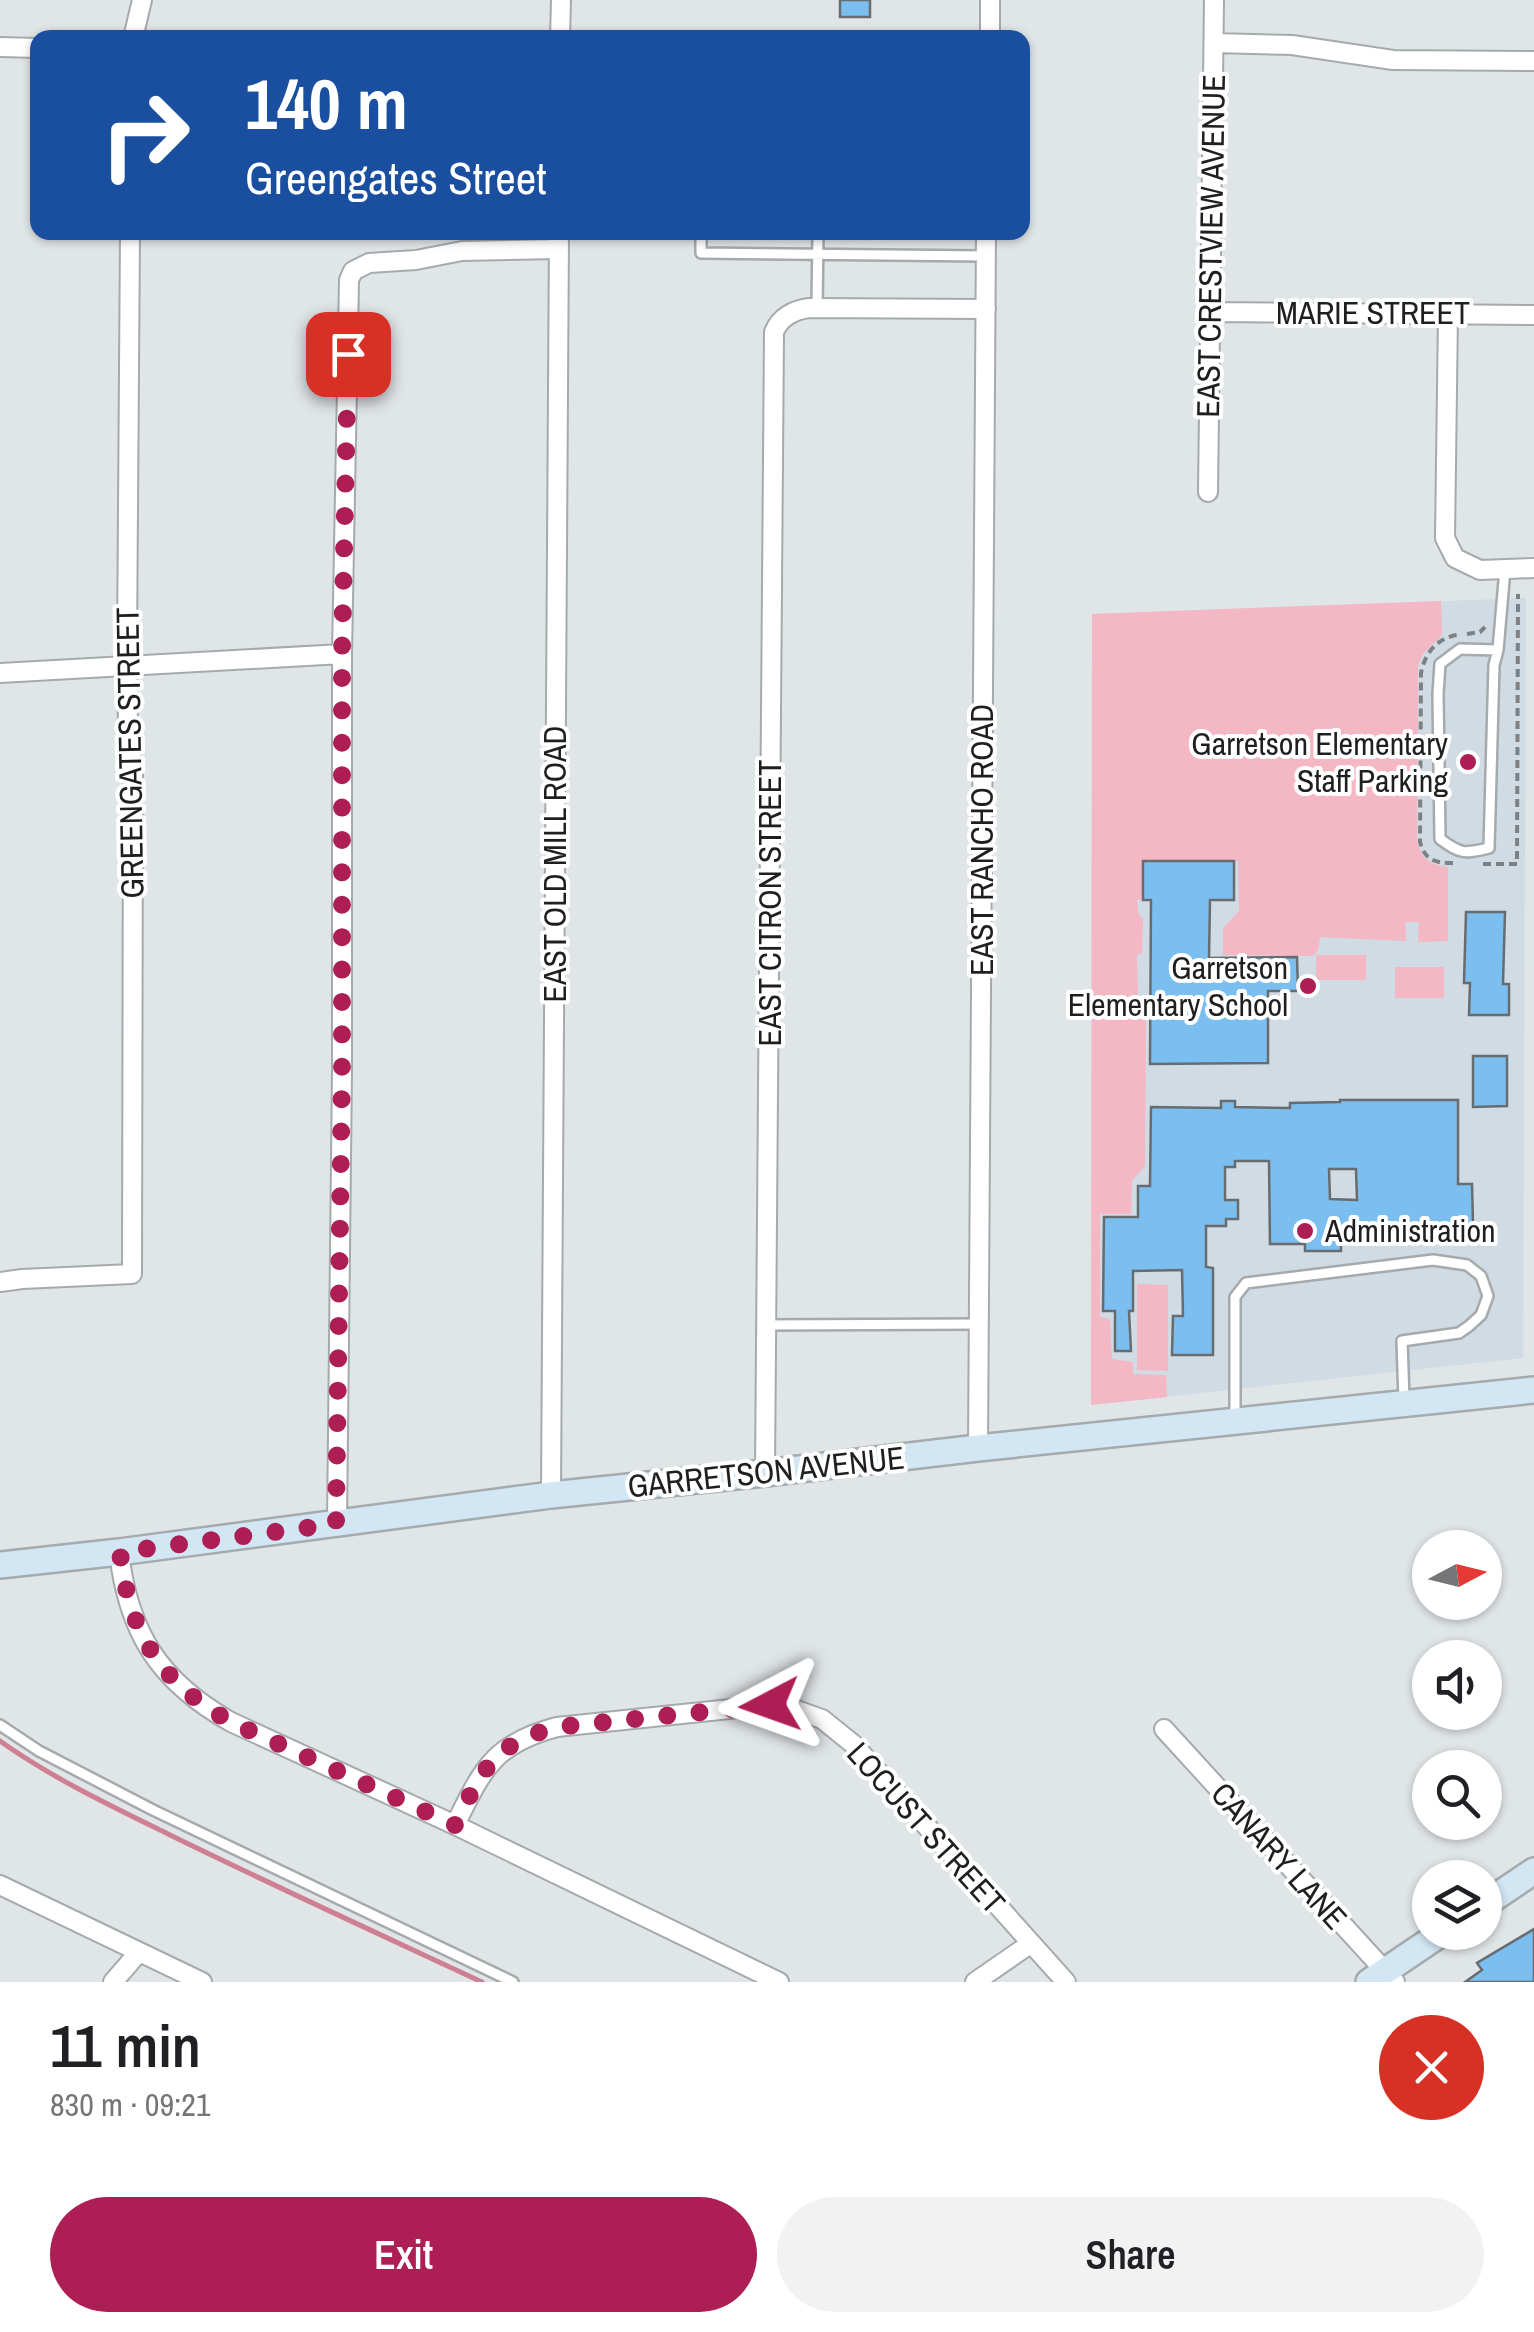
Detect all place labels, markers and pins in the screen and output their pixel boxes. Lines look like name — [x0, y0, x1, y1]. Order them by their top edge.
pin — [306, 312, 391, 397]
place label: Garretson Elementary Staff Parking — [1191, 722, 1448, 802]
marker: Garretson Elementary Staff Parking — [1457, 751, 1479, 773]
place label: Garretson Elementary School — [1068, 946, 1288, 1026]
marker: Garretson Elementary School — [1297, 975, 1319, 997]
place label: Administration — [1324, 1209, 1496, 1252]
marker: Administration — [1294, 1220, 1316, 1242]

